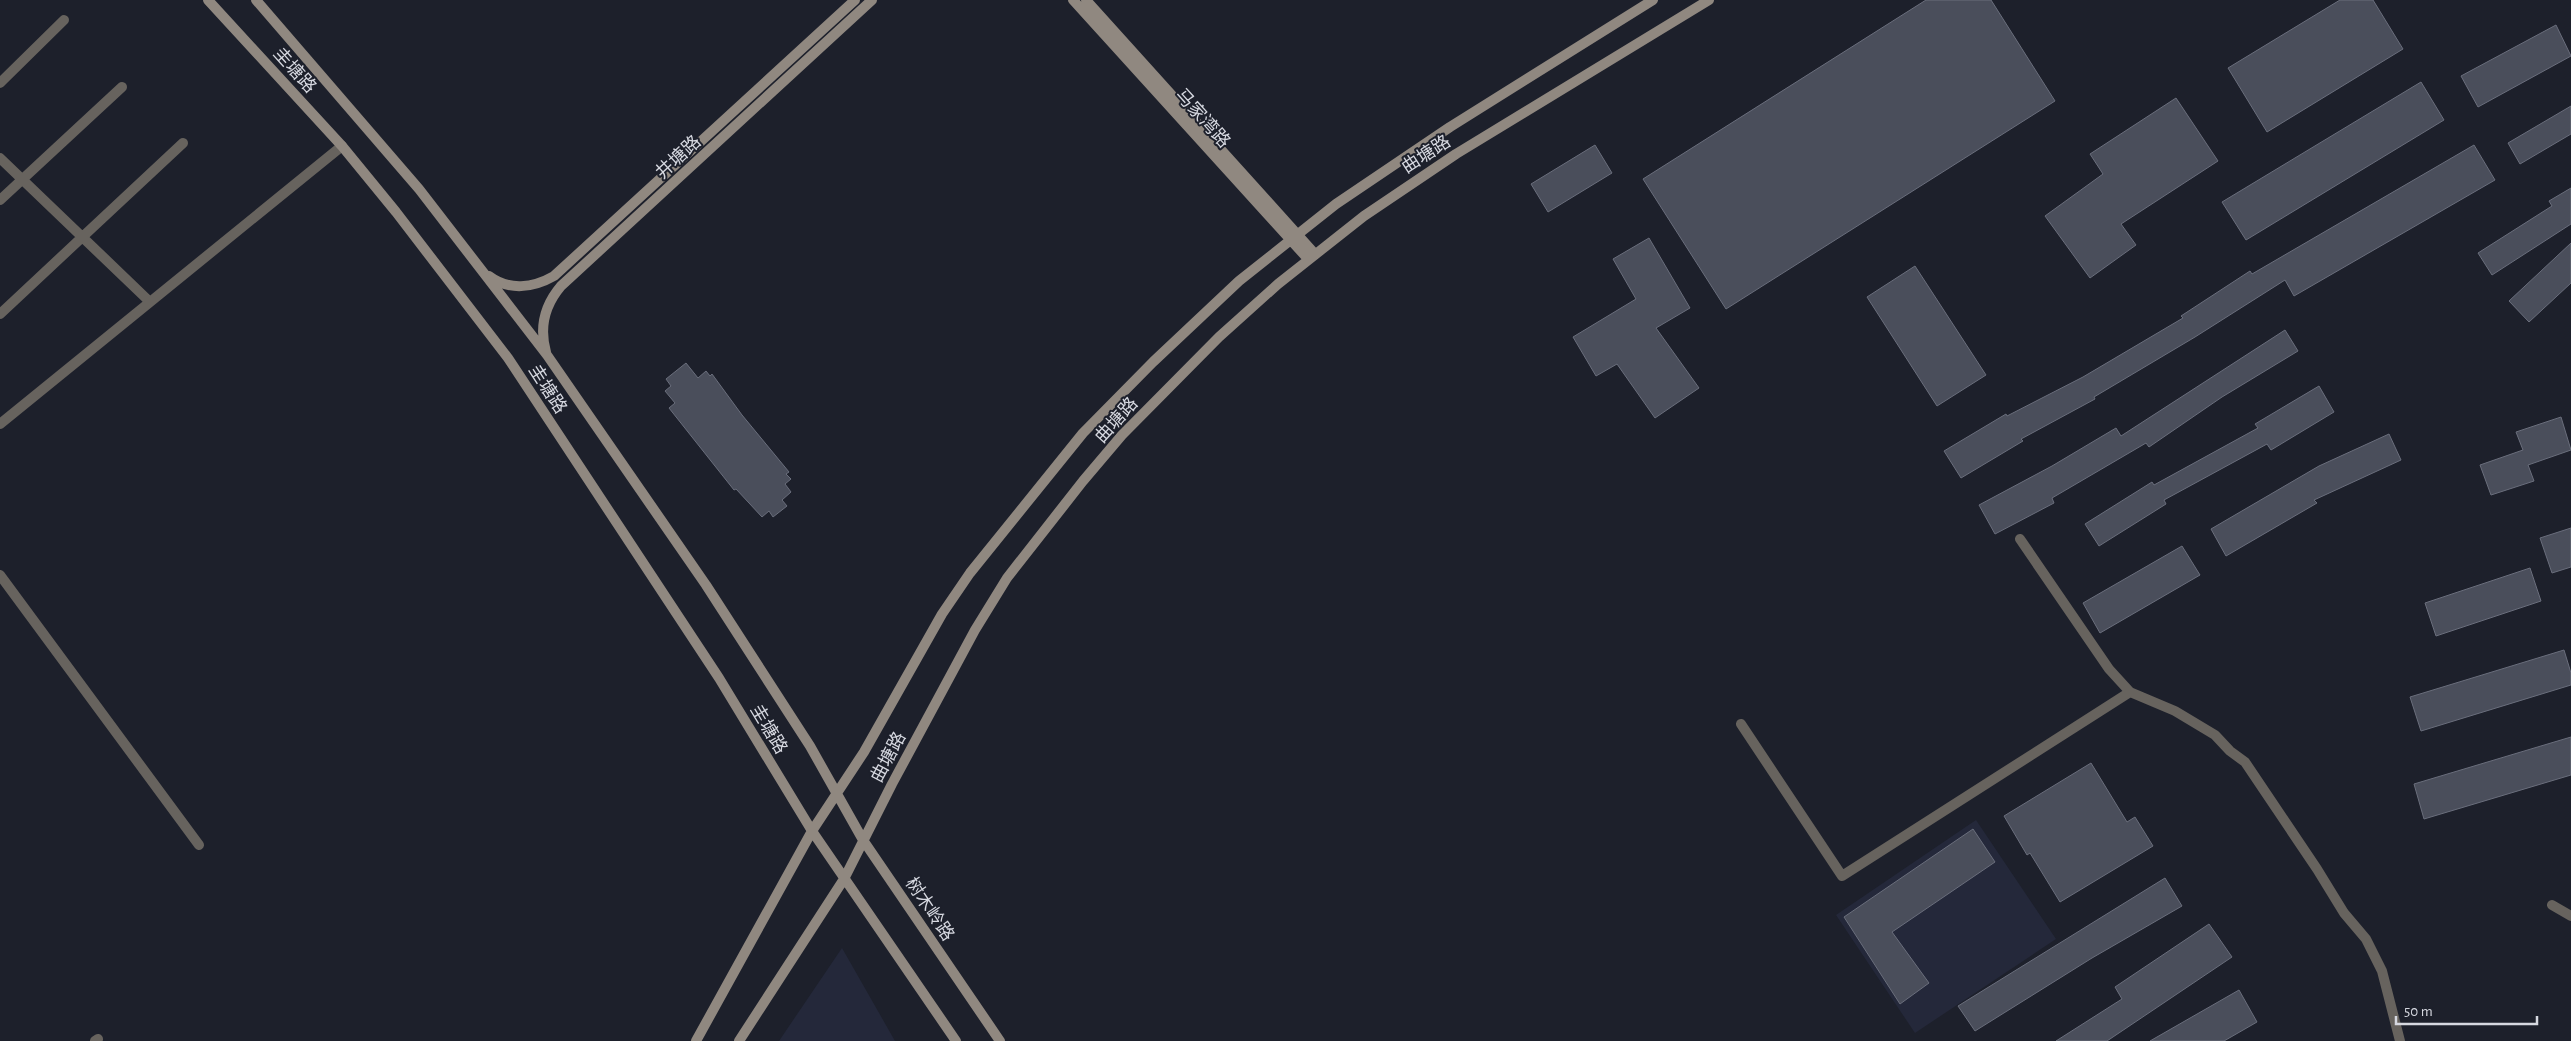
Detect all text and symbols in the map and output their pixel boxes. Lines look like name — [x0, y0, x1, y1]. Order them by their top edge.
street label: 圭塘路 — [270, 43, 320, 97]
street label: 马家湾路 — [1171, 85, 1235, 151]
street label: 井塘路 — [651, 131, 705, 183]
street label: 曲塘路 — [1398, 131, 1454, 177]
street label: 圭塘路 — [525, 361, 571, 417]
street label: 曲塘路 — [1091, 393, 1141, 447]
street label: 圭塘路 — [747, 701, 791, 757]
street label: 曲塘路 — [866, 728, 910, 786]
street label: 树木岭路 — [902, 874, 958, 944]
scale bar — [2396, 994, 2537, 1026]
text: 50 m — [2404, 1004, 2433, 1019]

